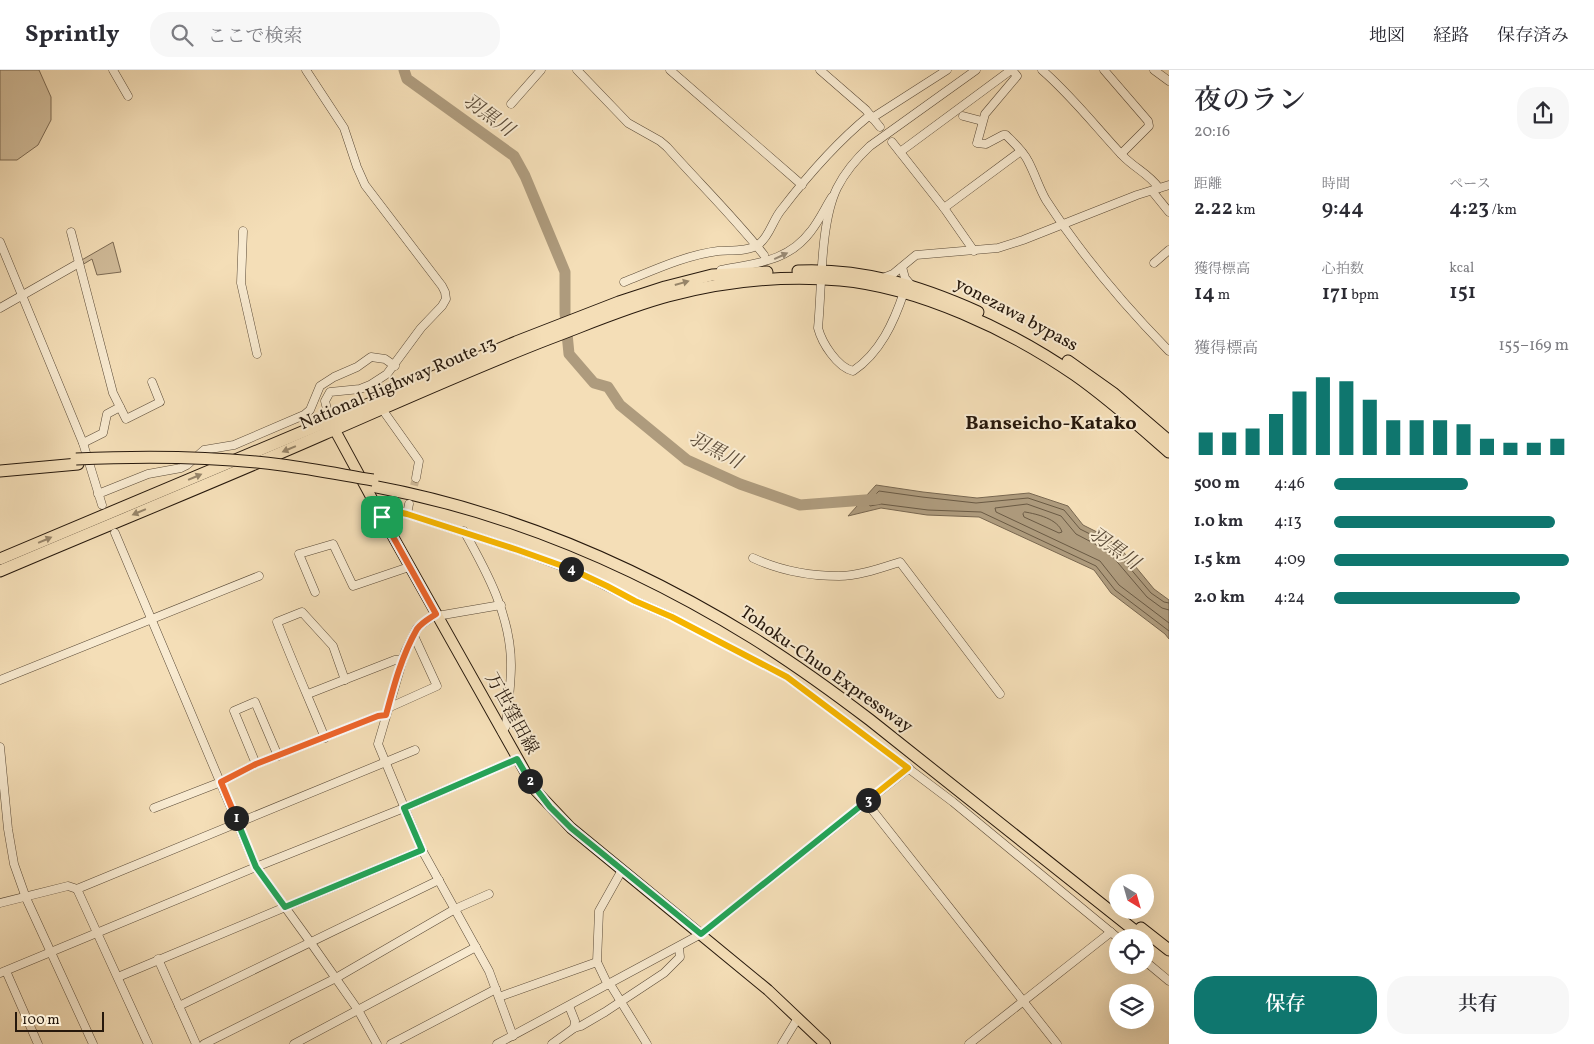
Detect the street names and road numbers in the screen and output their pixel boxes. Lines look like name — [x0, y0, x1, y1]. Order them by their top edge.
street label: yonezawa bypass — [950, 272, 1082, 358]
street label: National Highway Route 13 — [296, 331, 500, 437]
street label: Tohoku-Chuo Expressway — [734, 601, 918, 740]
street label: 万世窪田線 — [478, 669, 544, 759]

